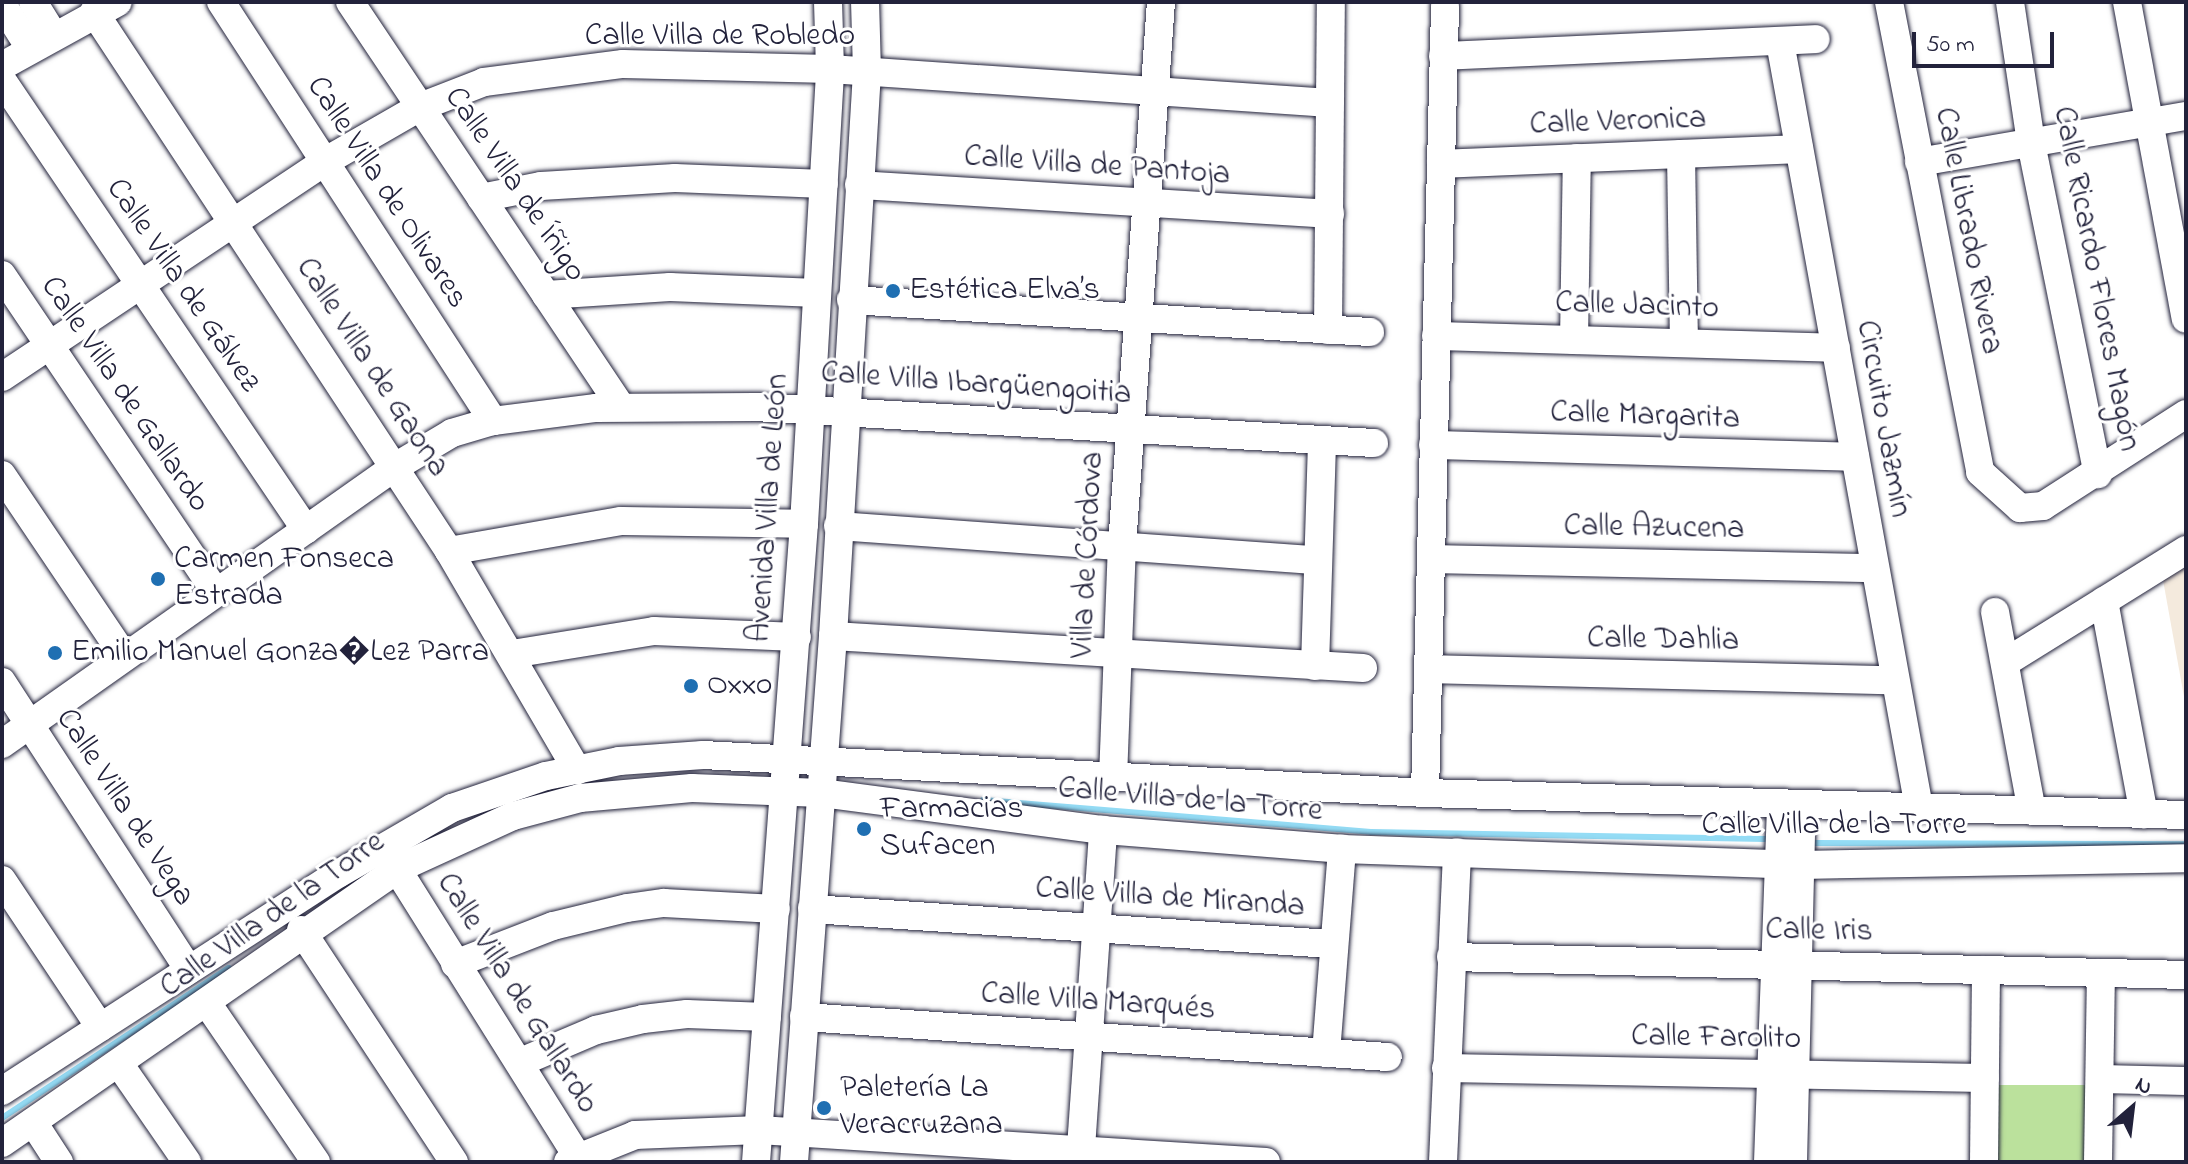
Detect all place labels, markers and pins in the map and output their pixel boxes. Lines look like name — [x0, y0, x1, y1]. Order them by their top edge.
place label: Estética Elva’s — [909, 272, 1100, 310]
marker: Estética Elva’s — [884, 282, 902, 300]
place label: Carmen Fonseca Estrada — [174, 542, 394, 617]
marker: Carmen Fonseca Estrada — [149, 570, 167, 588]
place label: Emilio Manuel Gonza�Lez Parra — [71, 634, 489, 672]
marker: Emilio Manuel Gonza�Lez Parra — [46, 644, 64, 662]
place label: Oxxo — [707, 667, 772, 705]
marker: Oxxo — [682, 677, 700, 695]
place label: Farmacias Sufacen — [880, 792, 1024, 867]
marker: Farmacias Sufacen — [855, 820, 873, 838]
place label: Paletería La Veracruzana — [840, 1071, 1003, 1146]
marker: Paletería La Veracruzana — [815, 1099, 833, 1117]

